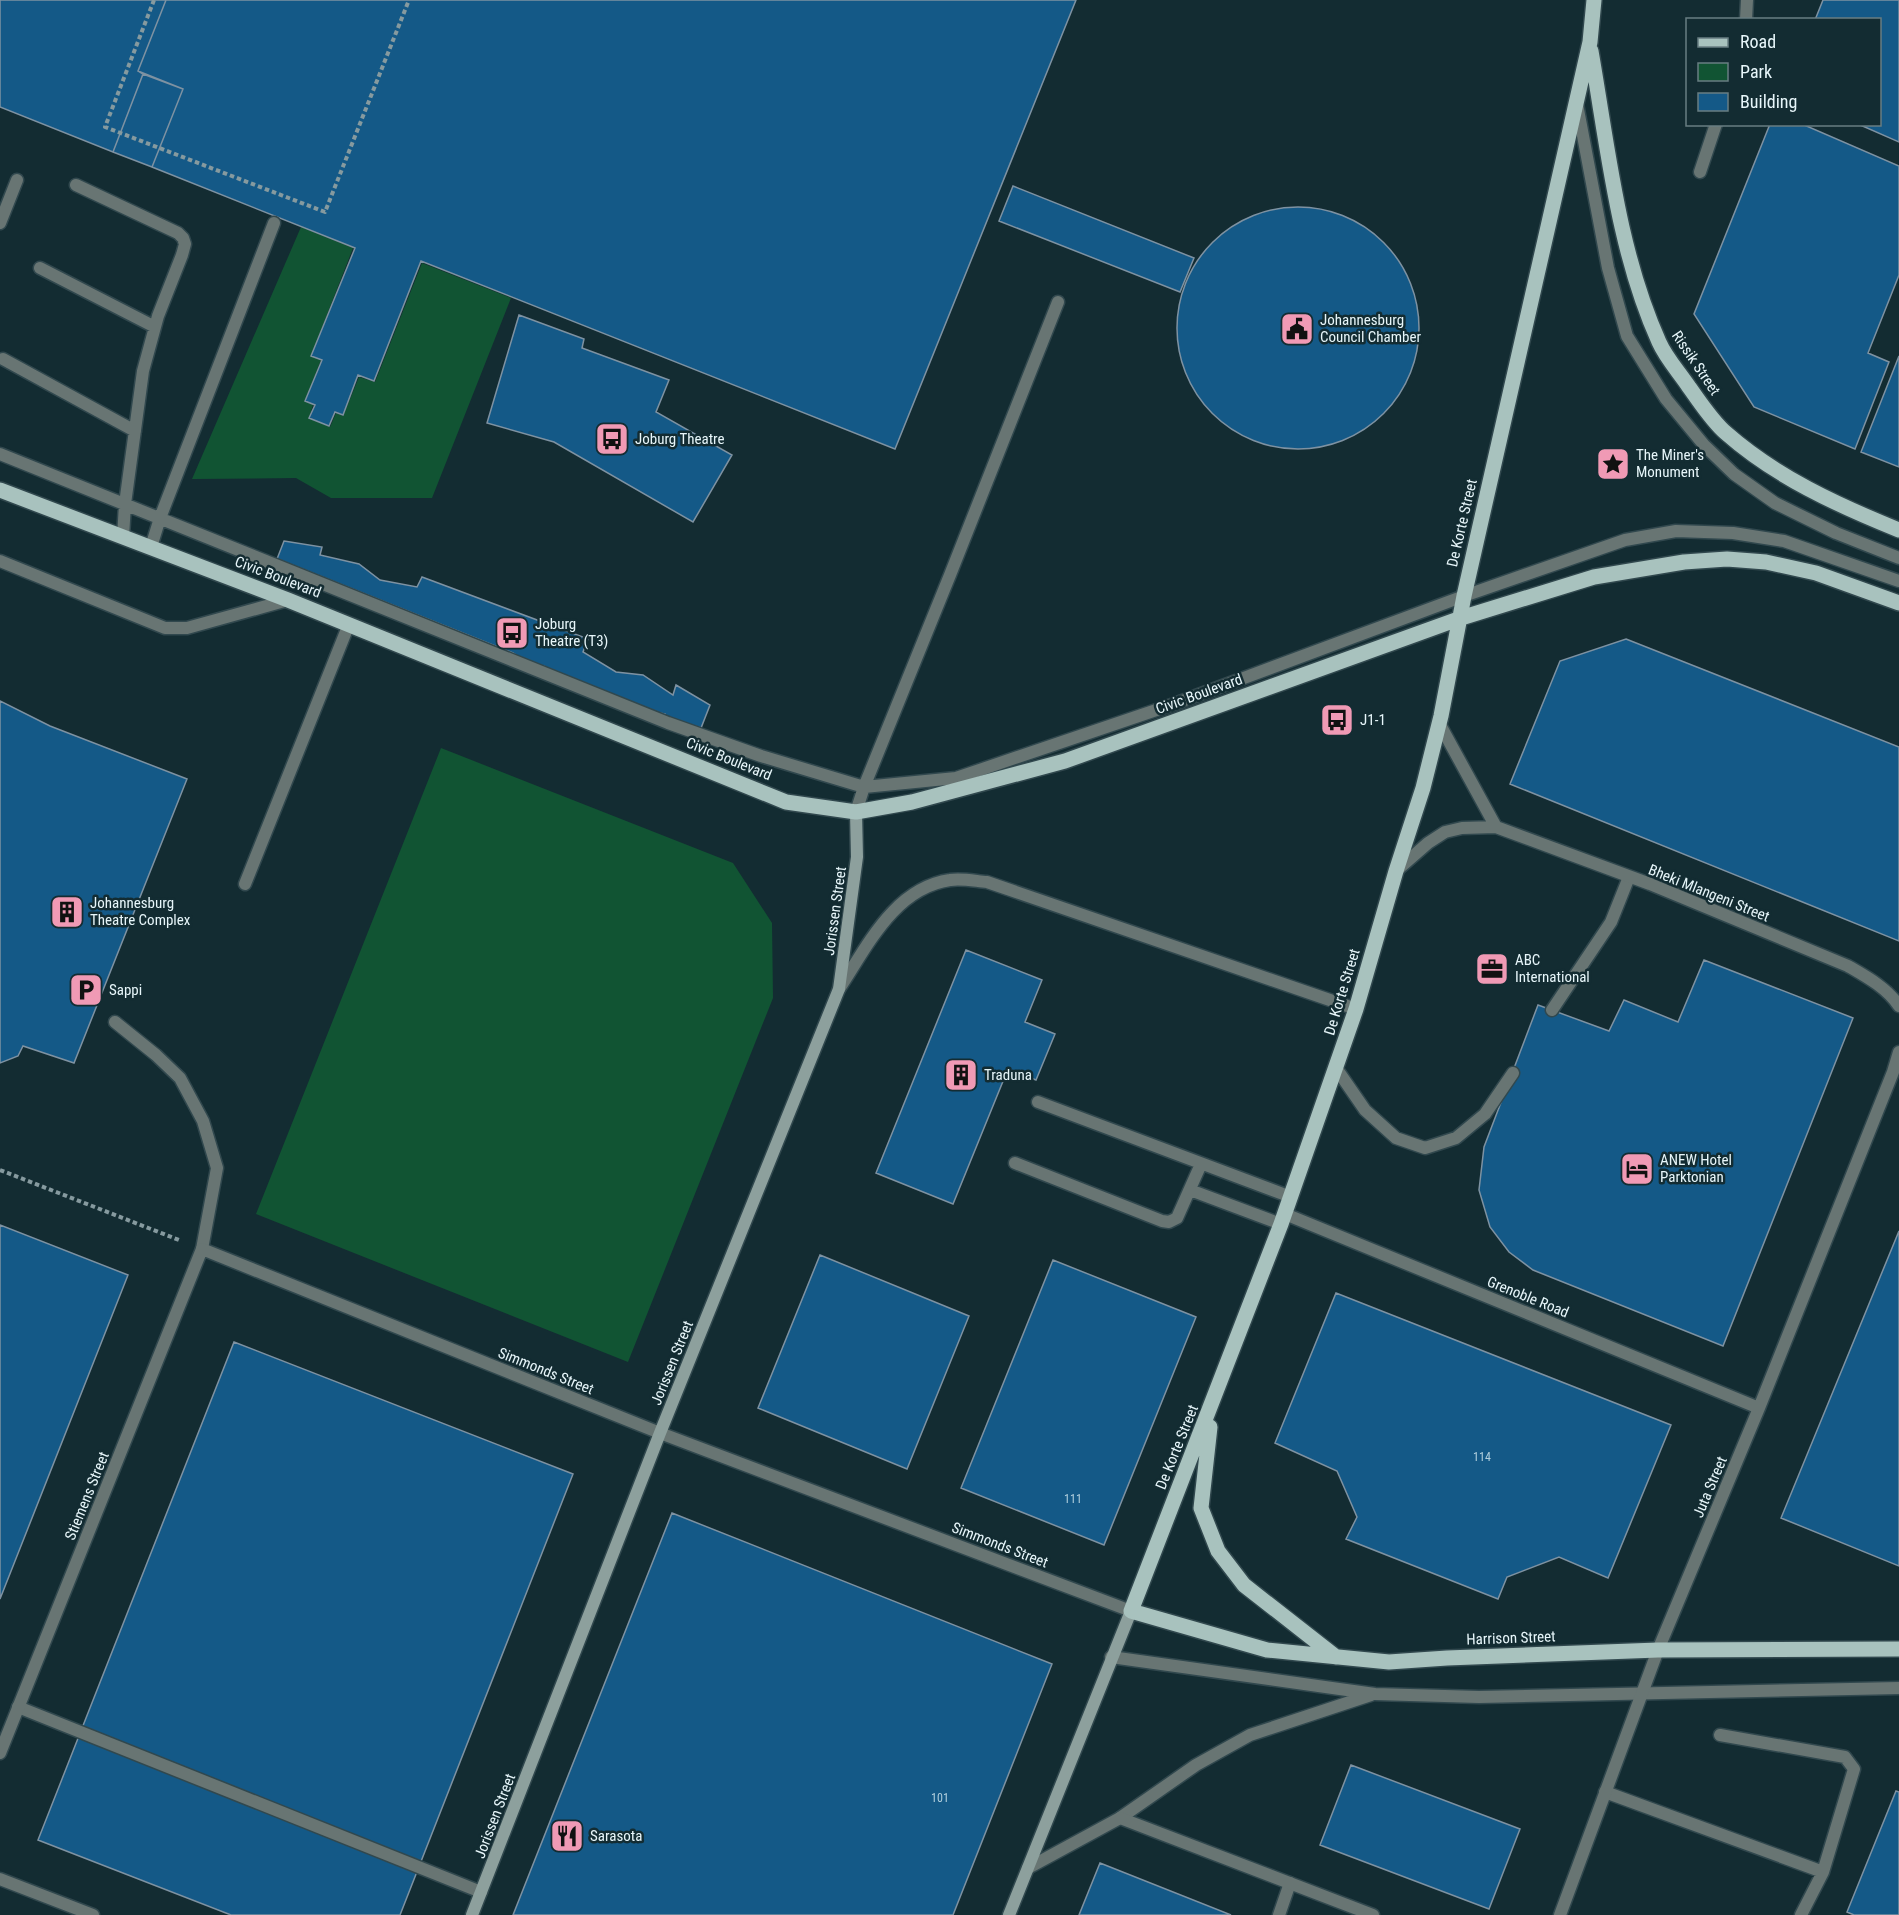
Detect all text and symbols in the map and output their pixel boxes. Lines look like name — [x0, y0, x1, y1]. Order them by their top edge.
legend — [1686, 18, 1881, 126]
text: Road — [1740, 31, 1776, 52]
text: Park — [1740, 61, 1772, 82]
text: Building — [1740, 91, 1797, 112]
public building icon: Johannesburg Council Chamber — [1279, 311, 1315, 347]
place label: Johannesburg Council Chamber — [1320, 311, 1421, 346]
street label: Rissik Street — [1668, 327, 1724, 399]
bus stop icon: Joburg Theatre — [594, 421, 630, 457]
place label: Joburg Theatre — [635, 430, 725, 448]
place icon: The Miner's Monument — [1595, 446, 1631, 482]
place label: The Miner's Monument — [1636, 446, 1704, 481]
street label: De Korte Street — [1443, 477, 1481, 569]
street label: Civic Boulevard — [232, 552, 324, 602]
bus stop icon: Joburg Theatre (T3) — [494, 615, 530, 651]
place label: Joburg Theatre (T3) — [535, 615, 608, 650]
street label: Civic Boulevard — [1153, 670, 1245, 718]
bus stop icon: J1-1 — [1319, 702, 1355, 738]
place label: J1-1 — [1360, 711, 1386, 729]
street label: Civic Boulevard — [683, 734, 775, 784]
street label: Bheki Mlangeni Street — [1646, 860, 1772, 926]
street label: Jorissen Street — [820, 865, 850, 957]
building icon: Johannesburg Theatre Complex — [49, 894, 85, 930]
place label: Johannesburg Theatre Complex — [90, 894, 191, 929]
street label: De Korte Street — [1320, 947, 1364, 1037]
office icon: ABC International — [1474, 951, 1510, 987]
place label: ABC International — [1515, 951, 1590, 986]
parking icon: Sappi — [68, 972, 104, 1008]
place label: Sappi — [109, 981, 142, 999]
building icon: Traduna — [943, 1057, 979, 1093]
place label: Traduna — [984, 1066, 1032, 1084]
hotel icon: ANEW Hotel Parktonian — [1619, 1151, 1655, 1187]
place label: ANEW Hotel Parktonian — [1660, 1151, 1732, 1186]
street label: Grenoble Road — [1484, 1272, 1572, 1322]
street label: Jorissen Street — [647, 1318, 697, 1408]
street label: Simmonds Street — [496, 1344, 596, 1398]
street label: De Korte Street — [1152, 1402, 1202, 1492]
street label: Stiemens Street — [61, 1449, 113, 1543]
house number: 114 — [1473, 1450, 1491, 1464]
street label: Juta Street — [1689, 1454, 1731, 1520]
house number: 111 — [1064, 1492, 1082, 1506]
street label: Simmonds Street — [949, 1518, 1051, 1572]
street label: Harrison Street — [1466, 1627, 1556, 1649]
street label: Jorissen Street — [471, 1771, 519, 1861]
house number: 101 — [931, 1791, 949, 1805]
restaurant icon: Sarasota — [549, 1818, 585, 1854]
place label: Sarasota — [590, 1827, 642, 1845]

